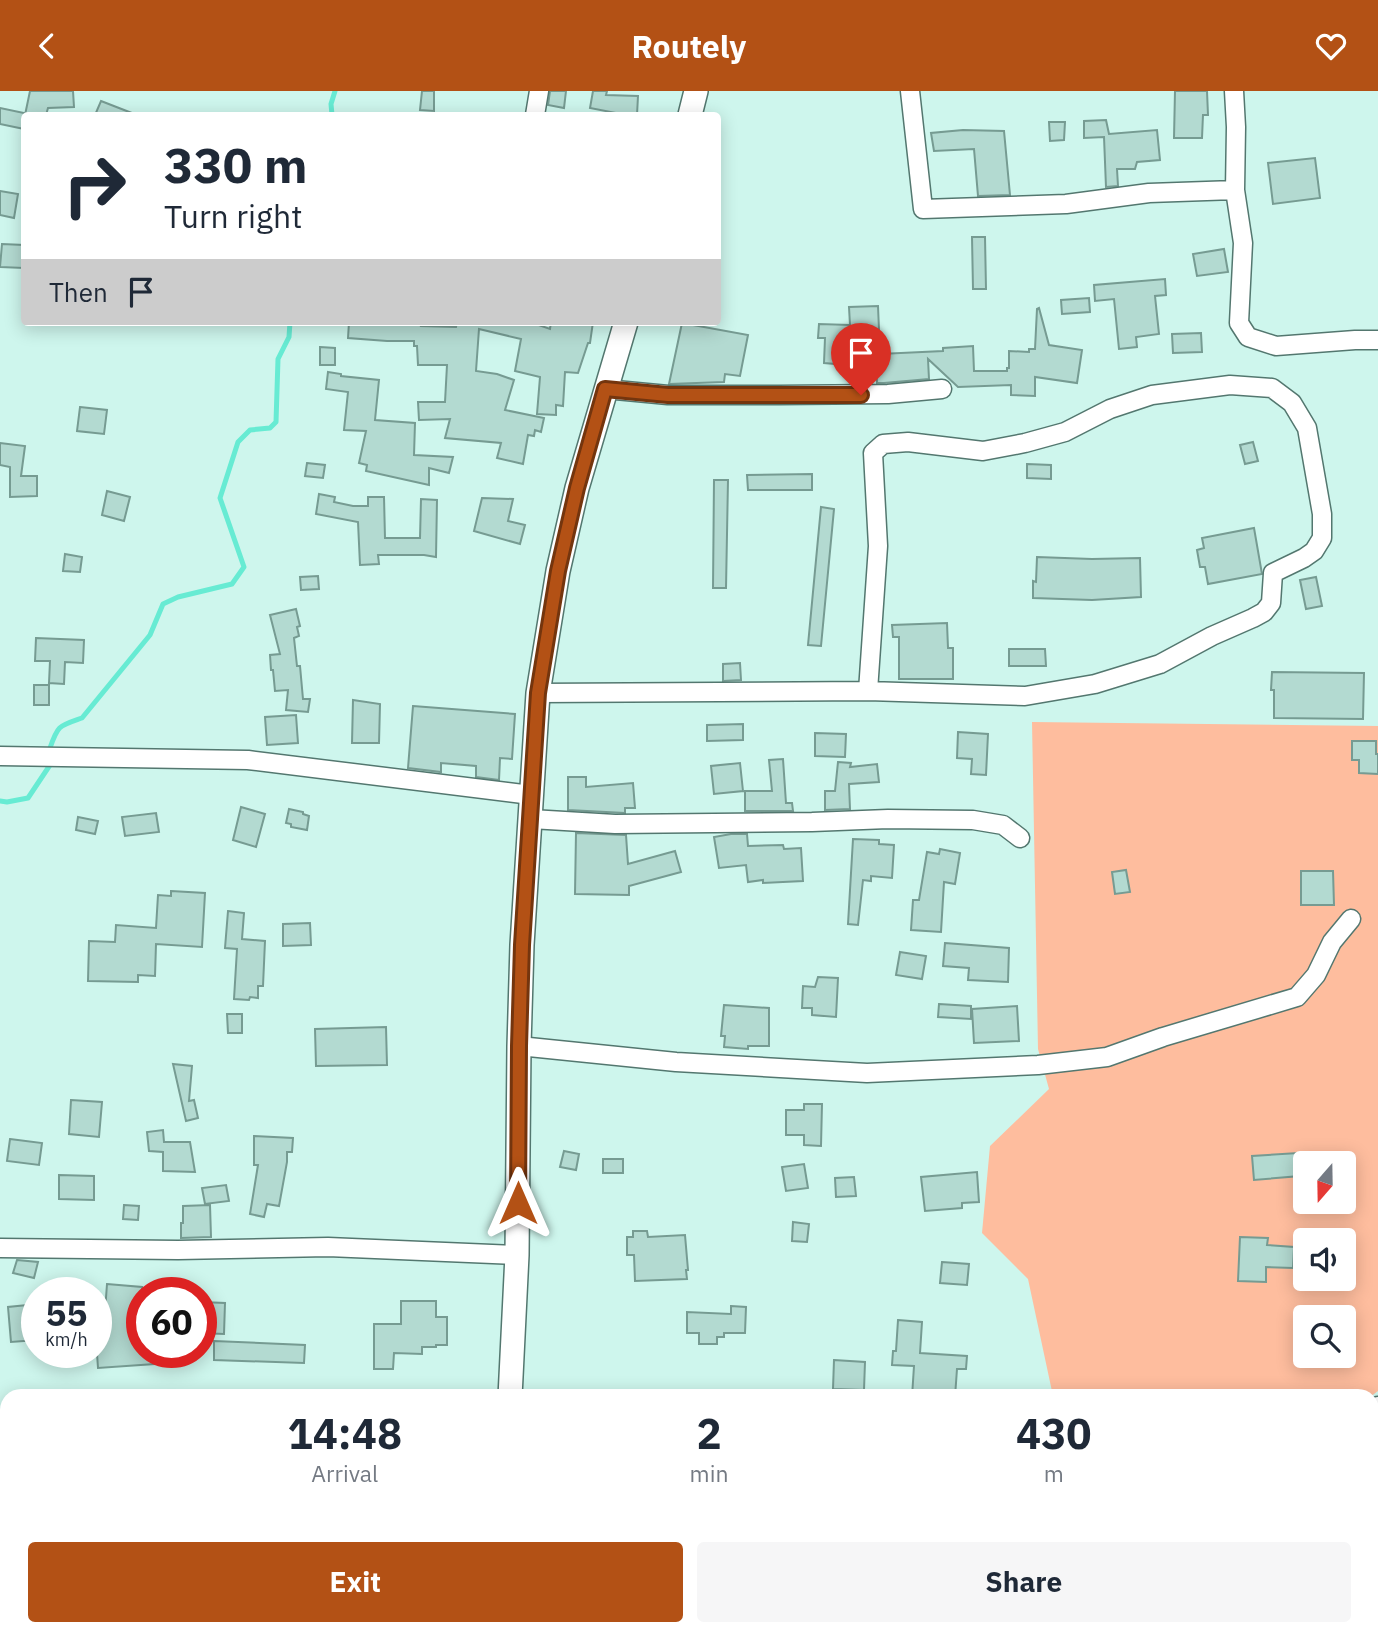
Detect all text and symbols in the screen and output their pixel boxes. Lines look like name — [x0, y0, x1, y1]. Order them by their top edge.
text: Routely — [632, 25, 746, 67]
icon: back — [28, 27, 66, 65]
icon: heart — [1312, 27, 1350, 65]
text: 330 m — [164, 133, 308, 196]
icon: right — [49, 140, 140, 231]
text: Turn right — [164, 195, 302, 237]
icon: arrive — [122, 273, 160, 311]
text: Then — [49, 275, 108, 309]
pin — [831, 323, 891, 395]
icon: arrive — [842, 334, 880, 372]
north arrow — [1293, 1151, 1356, 1215]
map controls — [1293, 1151, 1356, 1368]
position arrow — [481, 1166, 555, 1240]
button: sound — [1293, 1228, 1356, 1291]
speed limit sign: 60 — [126, 1277, 217, 1368]
text: 55 — [45, 1290, 88, 1336]
button: search — [1293, 1305, 1356, 1368]
text: km/h — [45, 1328, 88, 1351]
text: 14:48 — [287, 1406, 402, 1461]
text: 2 — [696, 1406, 722, 1461]
text: 430 — [1016, 1406, 1092, 1461]
text: Arrival — [311, 1458, 378, 1488]
text: min — [690, 1458, 728, 1488]
text: m — [1044, 1458, 1064, 1488]
button: Exit — [28, 1542, 683, 1622]
button: Share — [697, 1542, 1351, 1622]

